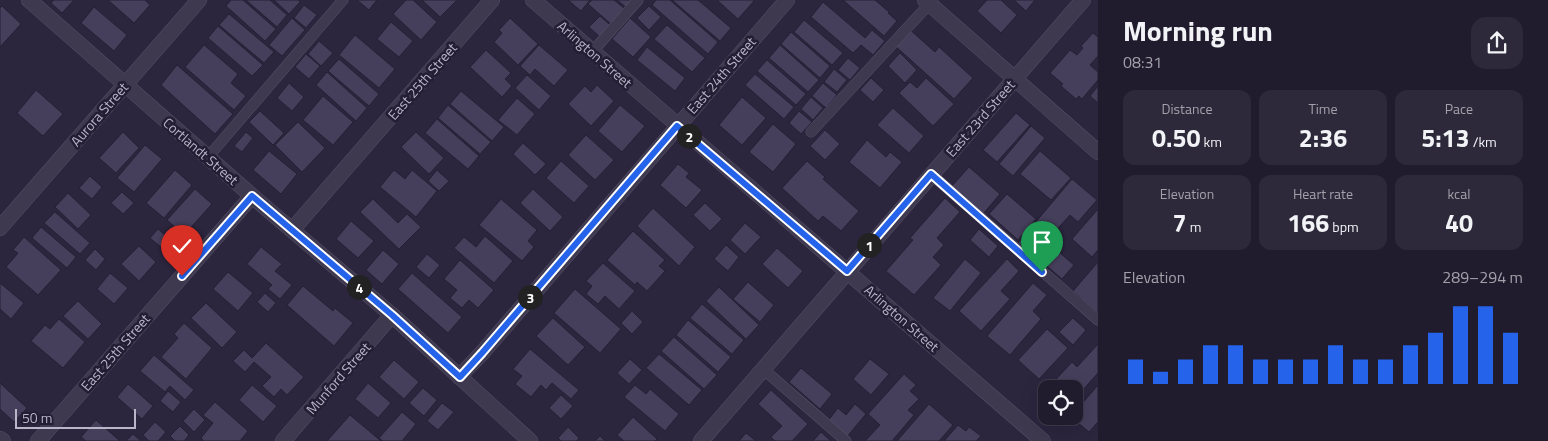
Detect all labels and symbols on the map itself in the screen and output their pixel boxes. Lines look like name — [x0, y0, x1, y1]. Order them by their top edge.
street label: Arlington Street — [553, 16, 637, 93]
street label: East 24th Street — [681, 32, 761, 118]
street label: East 25th Street — [382, 38, 462, 124]
street label: East 23rd Street — [941, 75, 1020, 161]
street label: Aurora Street — [65, 77, 133, 151]
street label: Cortlandt Street — [159, 112, 243, 190]
pin: 2 — [676, 124, 702, 148]
pin — [1021, 221, 1063, 272]
pin — [161, 225, 203, 276]
pin: 1 — [856, 232, 882, 258]
pin: 4 — [346, 274, 372, 300]
street label: Arlington Street — [860, 280, 944, 357]
pin: 3 — [518, 284, 542, 310]
street label: East 25th Street — [75, 309, 155, 395]
street label: Munford Street — [301, 337, 375, 419]
scale bar — [15, 406, 136, 429]

